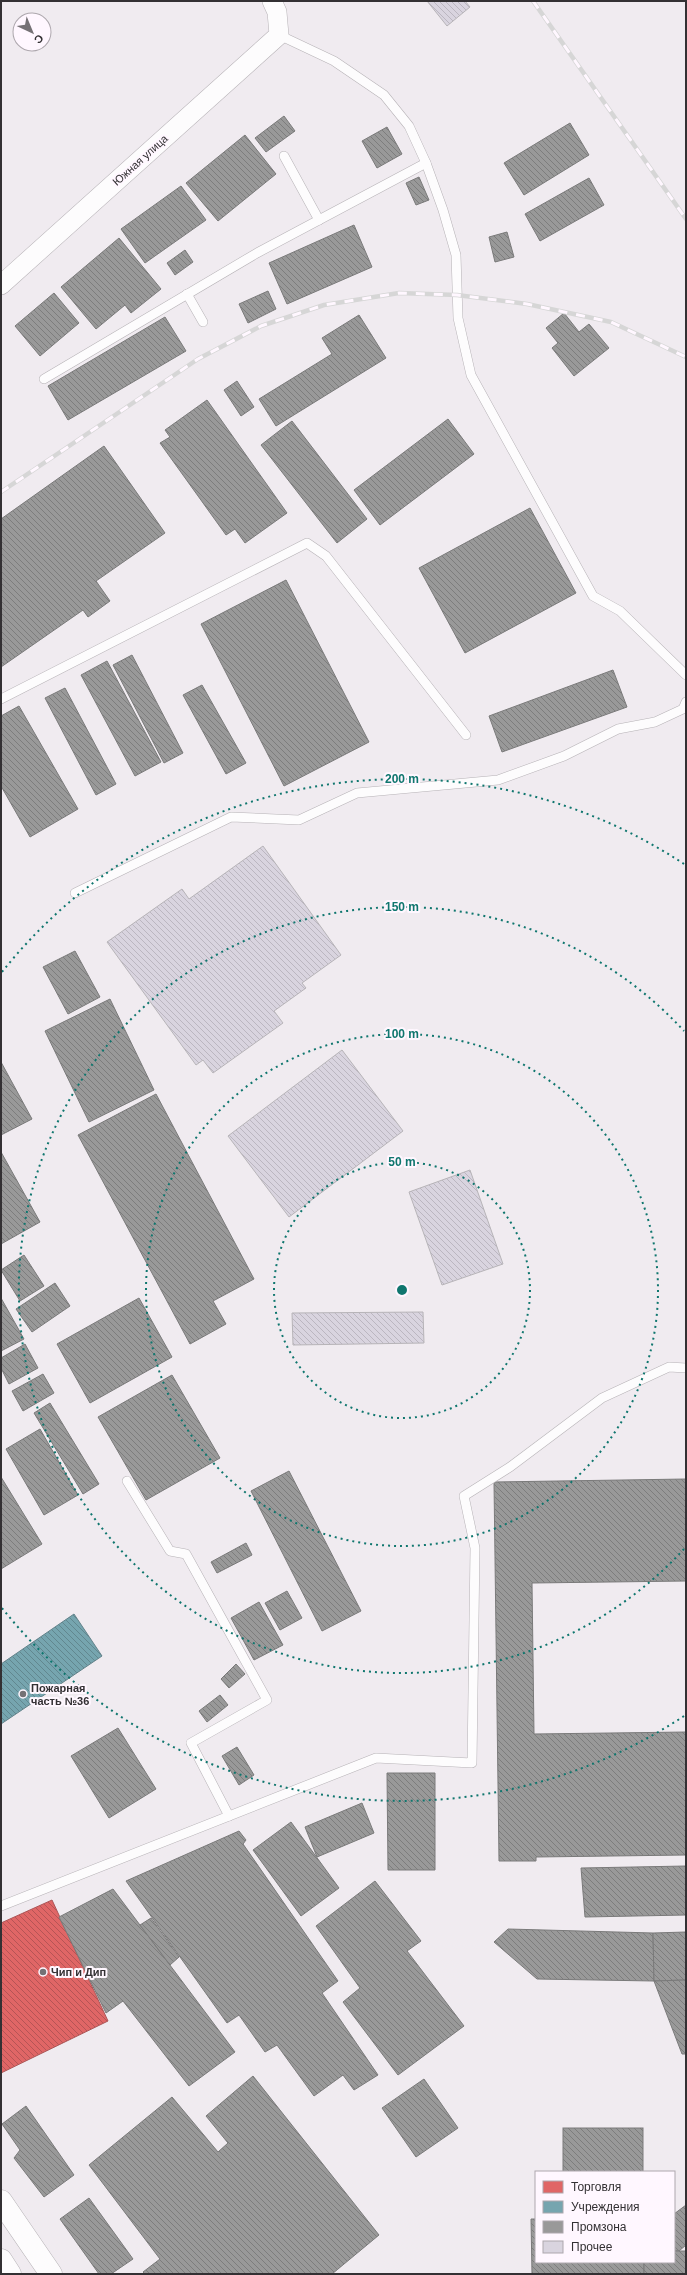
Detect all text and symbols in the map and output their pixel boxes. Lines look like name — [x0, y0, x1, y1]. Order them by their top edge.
north arrow — [12, 12, 52, 52]
text: С — [32, 32, 46, 46]
street label: Южная улица — [110, 132, 171, 188]
text: 200 m — [385, 772, 419, 786]
text: 150 m — [385, 900, 419, 914]
text: 100 m — [385, 1027, 419, 1041]
text: 50 m — [388, 1155, 416, 1169]
centre of rings — [395, 1283, 409, 1297]
place label: Пожарная часть №36 — [31, 1682, 89, 1707]
marker: Пожарная часть №36 — [18, 1689, 28, 1699]
place label: Чип и Дип — [51, 1966, 106, 1978]
marker: Чип и Дип — [38, 1967, 48, 1977]
legend — [535, 2171, 675, 2263]
text: Торговля — [571, 2180, 621, 2194]
text: Учреждения — [571, 2200, 640, 2214]
text: Промзона — [571, 2220, 627, 2234]
text: Прочее — [571, 2240, 613, 2254]

